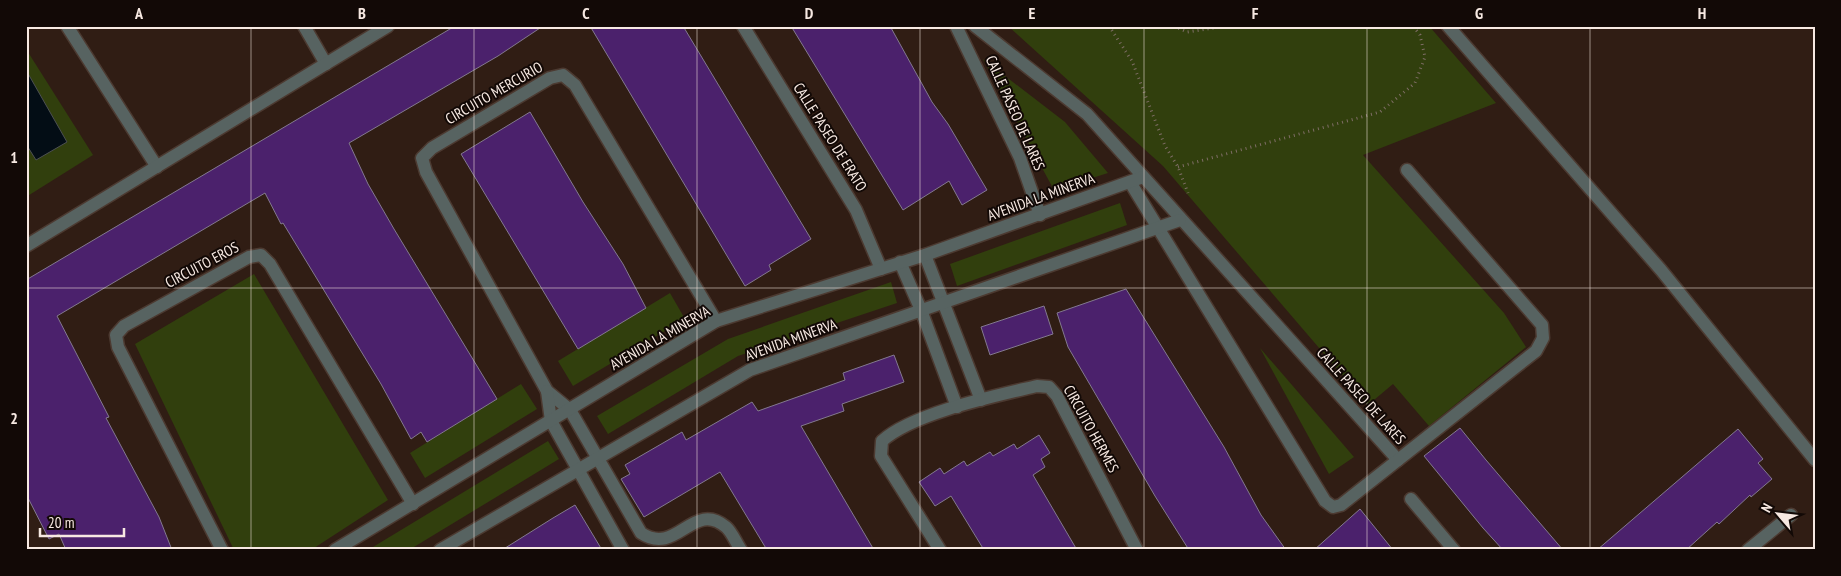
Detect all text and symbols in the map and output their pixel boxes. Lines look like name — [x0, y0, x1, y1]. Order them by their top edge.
text: A — [134, 3, 144, 23]
text: B — [358, 3, 366, 23]
text: C — [582, 3, 590, 23]
text: D — [805, 3, 814, 23]
text: E — [1029, 3, 1036, 23]
text: F — [1252, 3, 1259, 23]
text: G — [1475, 3, 1483, 23]
text: H — [1698, 3, 1706, 23]
street label: CALLE PASEO DE LARES — [982, 52, 1049, 173]
street label: CIRCUITO MERCURIO — [442, 57, 546, 128]
street label: CALLE PASEO DE ERATO — [789, 79, 871, 195]
text: 1 — [10, 147, 18, 167]
street label: AVENIDA LA MINERVA — [985, 168, 1098, 225]
street label: CIRCUITO EROS — [162, 237, 242, 292]
street label: AVENIDA LA MINERVA — [606, 301, 714, 374]
street label: AVENIDA MINERVA — [742, 314, 840, 365]
street label: CALLE PASEO DE LARES — [1313, 343, 1410, 448]
street label: CIRCUITO HERMES — [1060, 382, 1123, 476]
text: 2 — [10, 408, 18, 428]
north arrow — [1754, 488, 1804, 538]
text: N — [1757, 500, 1776, 515]
scale bar — [40, 506, 124, 538]
text: 20 m — [48, 513, 74, 532]

